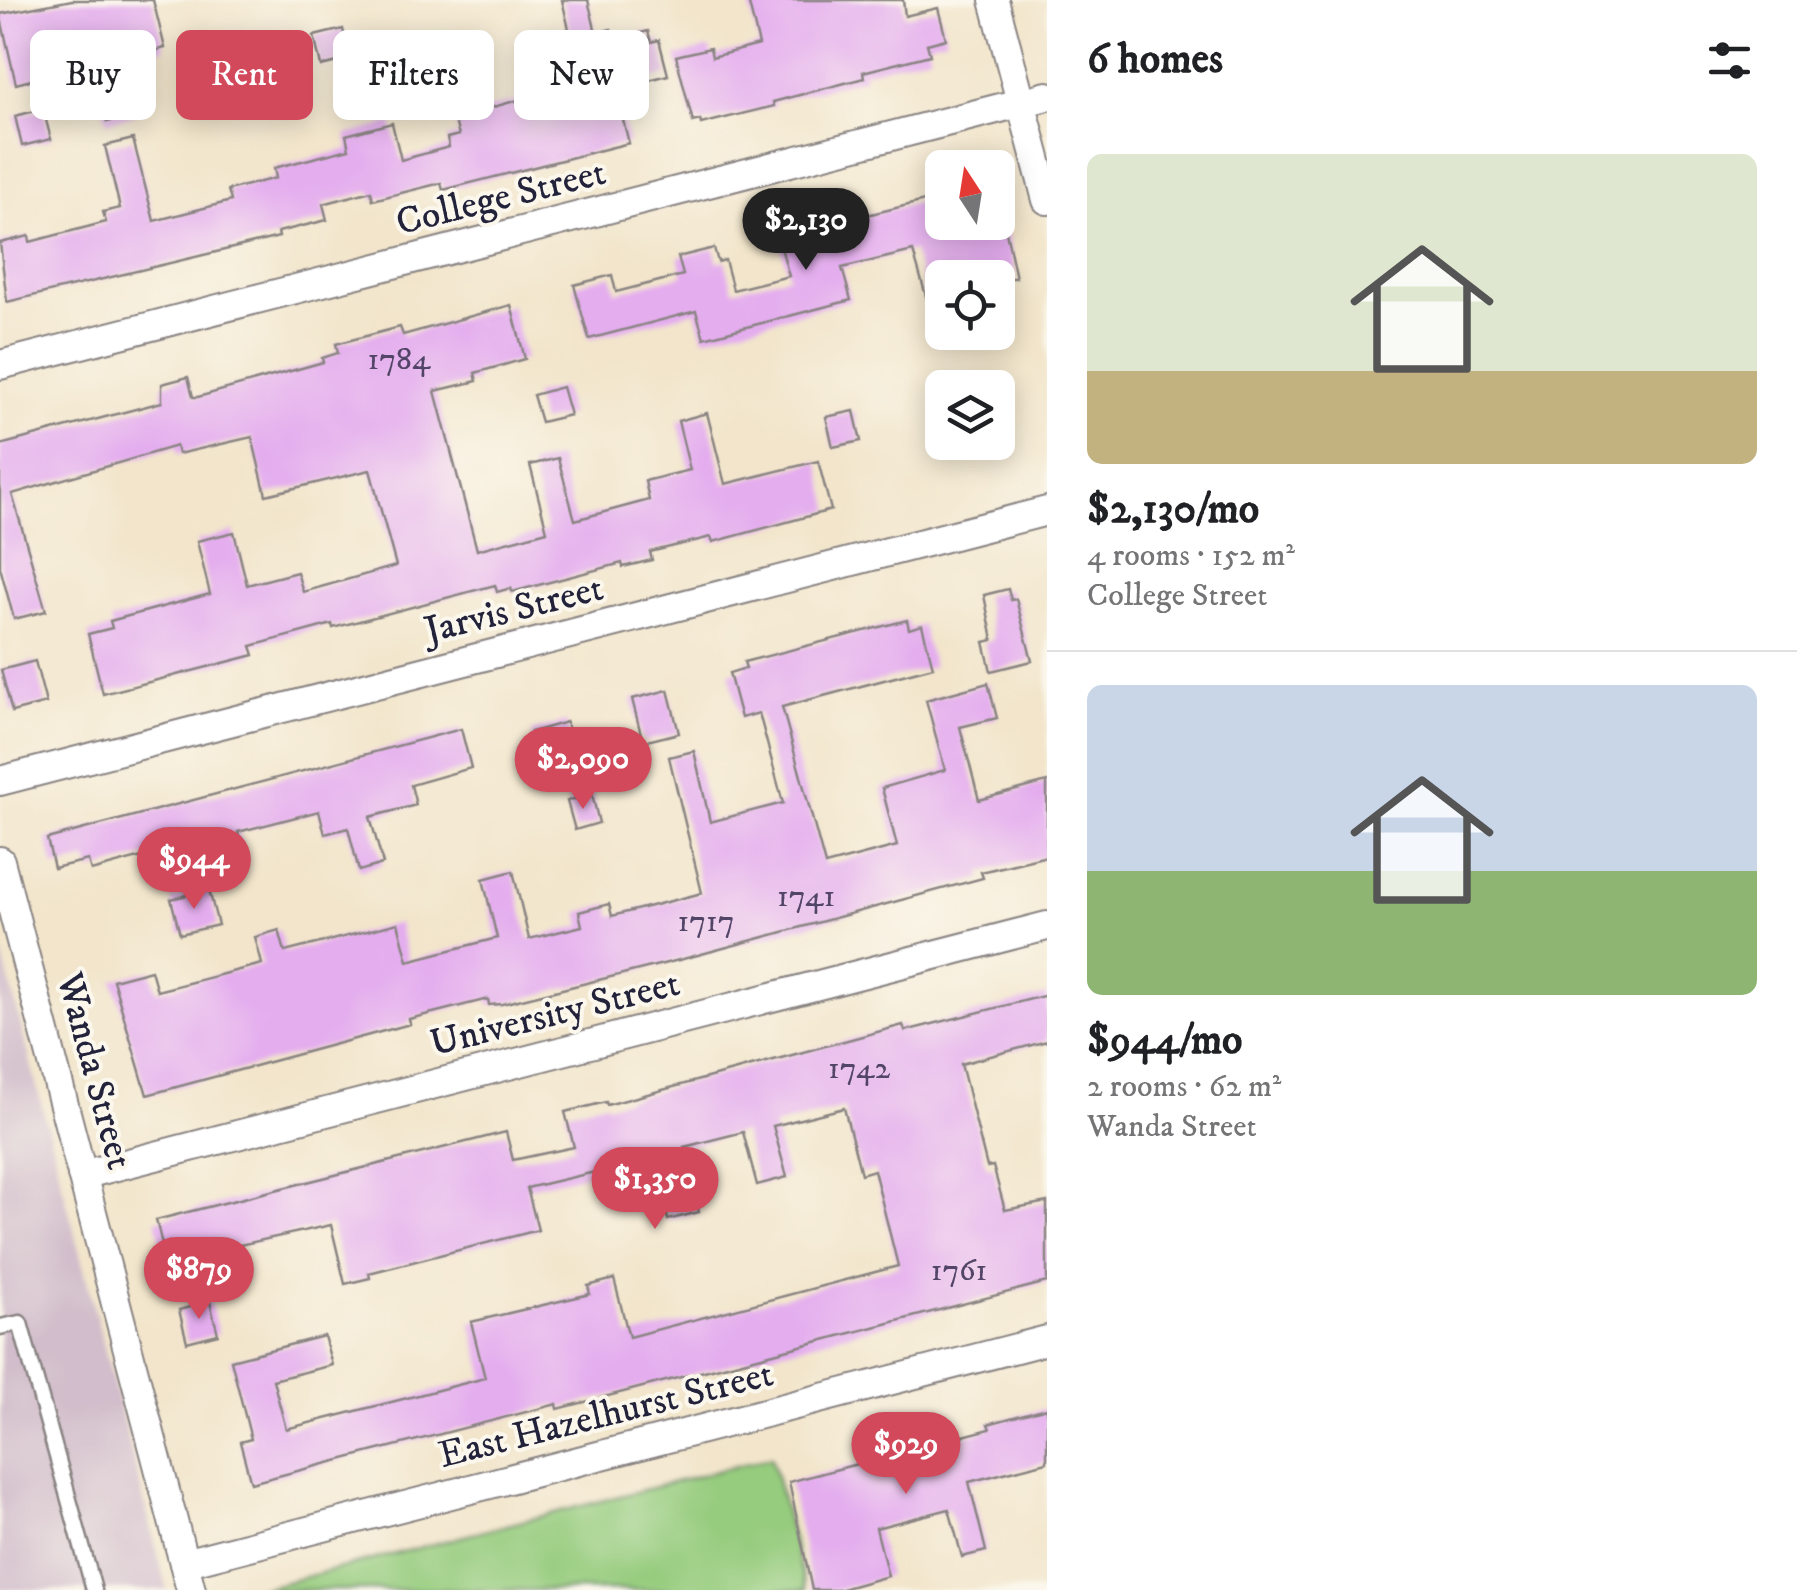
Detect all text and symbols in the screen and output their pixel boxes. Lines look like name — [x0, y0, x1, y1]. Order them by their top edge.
chip: Buy — [30, 30, 156, 120]
chip: Rent — [176, 30, 313, 120]
chip: Filters — [333, 30, 494, 120]
chip: New — [514, 30, 649, 120]
icon: filters — [1702, 33, 1757, 88]
text: 6 homes — [1087, 34, 1223, 86]
street label: College Street — [391, 149, 611, 247]
north arrow — [925, 150, 1015, 240]
map controls — [925, 150, 1015, 460]
pin: $2,130 — [725, 188, 887, 273]
text: $2,130 — [764, 200, 848, 240]
icon: home — [1332, 219, 1512, 399]
button: locate — [925, 260, 1015, 350]
house number: 1784 — [367, 340, 431, 380]
button: layers — [925, 370, 1015, 460]
text: $2,130/mo — [1087, 484, 1259, 536]
text: 4 rooms · 152 m² — [1087, 536, 1295, 576]
street label: Jarvis Street — [417, 565, 608, 656]
text: College Street — [1087, 576, 1267, 616]
pin: $2,090 — [502, 727, 664, 812]
text: $2,090 — [537, 739, 629, 779]
icon: home — [1332, 750, 1512, 930]
pin: $944 — [135, 827, 253, 912]
text: $944 — [159, 839, 229, 879]
house number: 1741 — [777, 877, 835, 917]
house number: 1717 — [677, 902, 735, 942]
street label: University Street — [425, 960, 685, 1068]
street label: Wanda Street — [44, 966, 143, 1175]
text: $944/mo — [1087, 1015, 1243, 1067]
house number: 1742 — [828, 1049, 890, 1089]
text: 2 rooms · 62 m² — [1087, 1067, 1281, 1107]
text: Wanda Street — [1087, 1107, 1257, 1147]
pin: $1,350 — [574, 1147, 736, 1232]
text: $1,350 — [614, 1159, 696, 1199]
pin: $879 — [140, 1237, 258, 1322]
text: $879 — [166, 1249, 232, 1289]
house number: 1761 — [931, 1251, 987, 1291]
street label: East Hazelhurst Street — [434, 1350, 778, 1480]
pin: $929 — [847, 1412, 965, 1497]
text: $929 — [873, 1424, 939, 1464]

